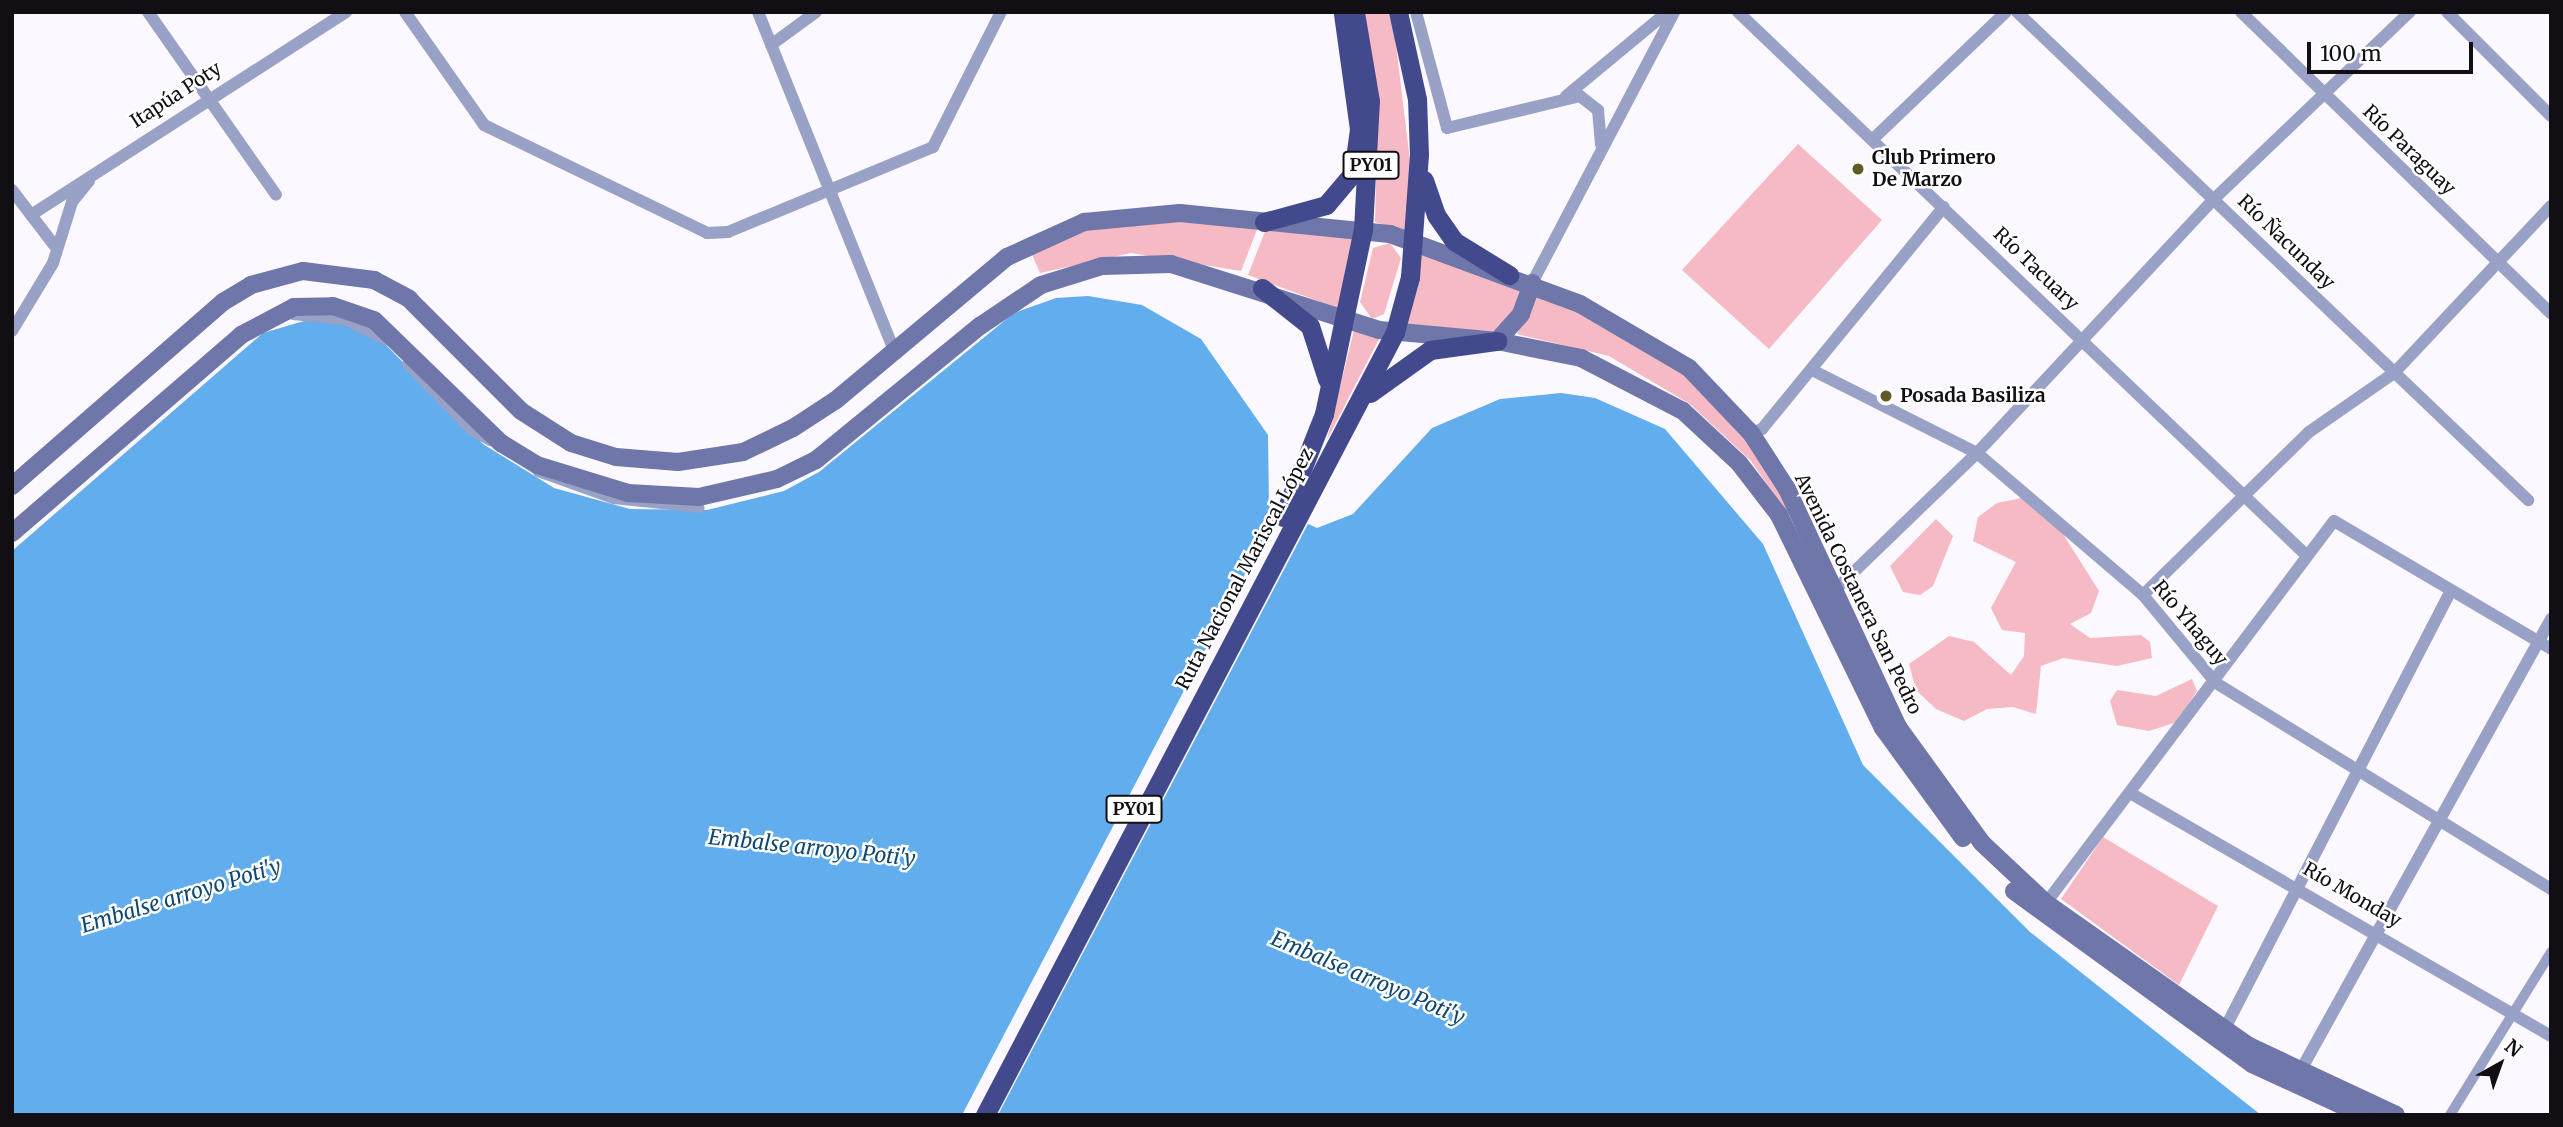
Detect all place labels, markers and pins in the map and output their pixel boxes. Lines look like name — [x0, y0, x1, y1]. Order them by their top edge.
place label: Club Primero De Marzo — [1872, 147, 1996, 191]
marker: Club Primero De Marzo — [1850, 161, 1866, 177]
place label: Posada Basiliza — [1900, 385, 2046, 407]
marker: Posada Basiliza — [1878, 388, 1894, 404]

